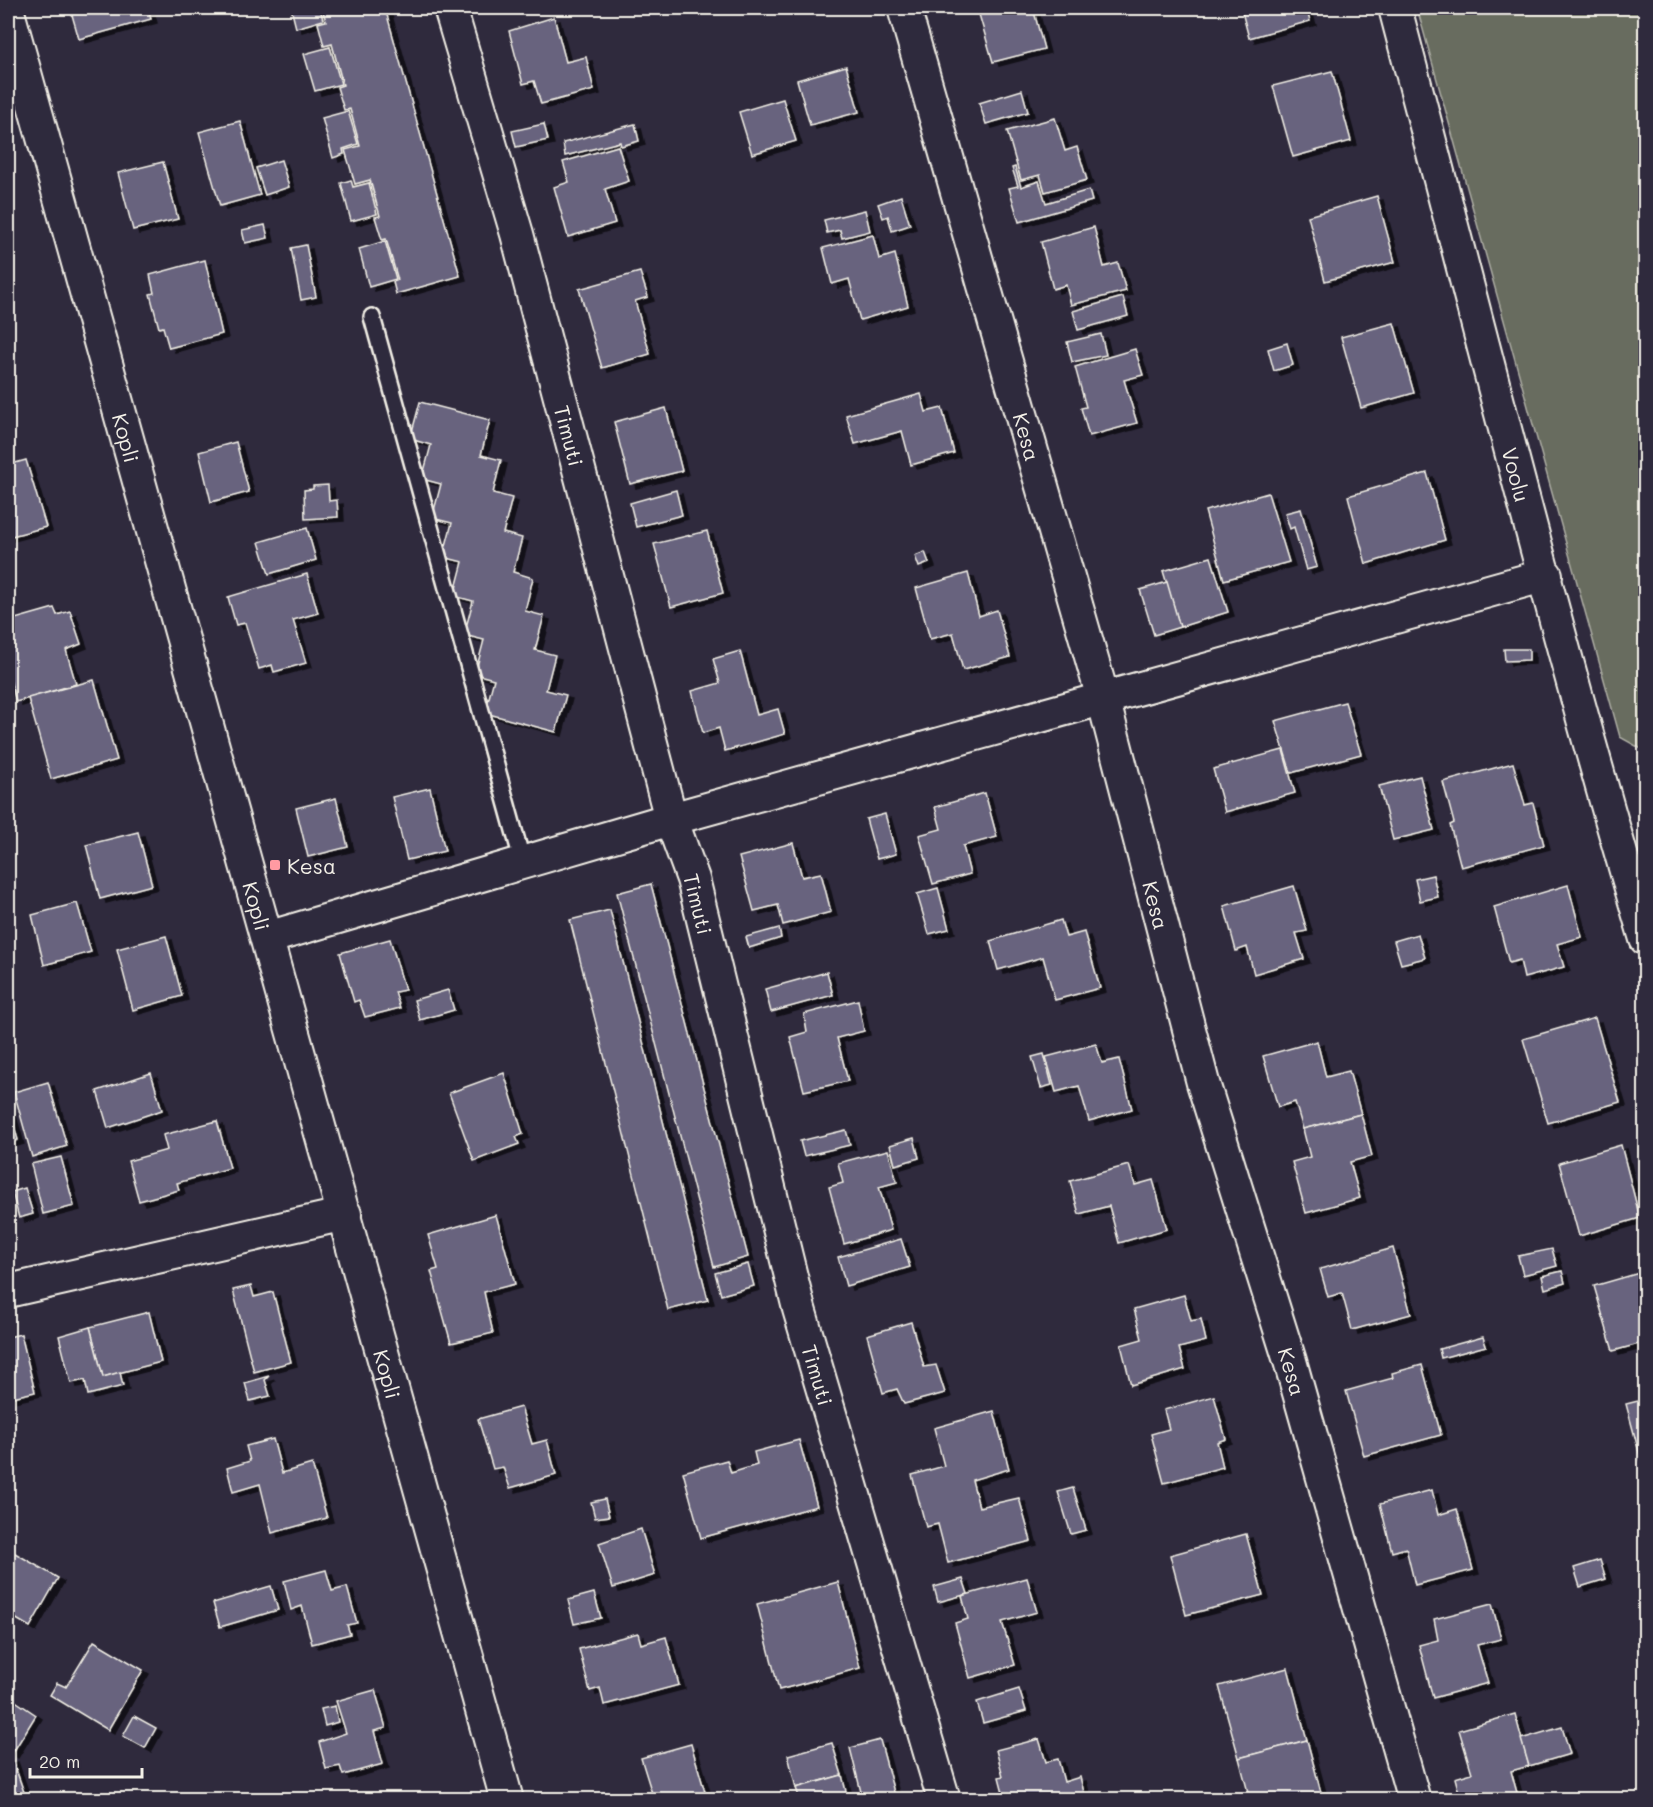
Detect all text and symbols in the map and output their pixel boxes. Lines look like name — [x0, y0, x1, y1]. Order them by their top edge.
street label: Timuti — [549, 402, 591, 469]
street label: Kesa — [1008, 409, 1047, 464]
street label: Kopli — [107, 410, 147, 465]
street label: Voolu — [1497, 444, 1537, 504]
place label: Kesa — [287, 852, 336, 879]
marker: Kesa — [268, 858, 282, 872]
street label: Timuti — [679, 870, 720, 937]
street label: Kopli — [238, 878, 277, 933]
street label: Kesa — [1138, 878, 1176, 932]
street label: Timuti — [797, 1341, 840, 1408]
street label: Kesa — [1273, 1344, 1313, 1399]
street label: Kopli — [368, 1346, 408, 1402]
scale bar — [30, 1741, 142, 1779]
text: 20 m — [39, 1749, 80, 1773]

